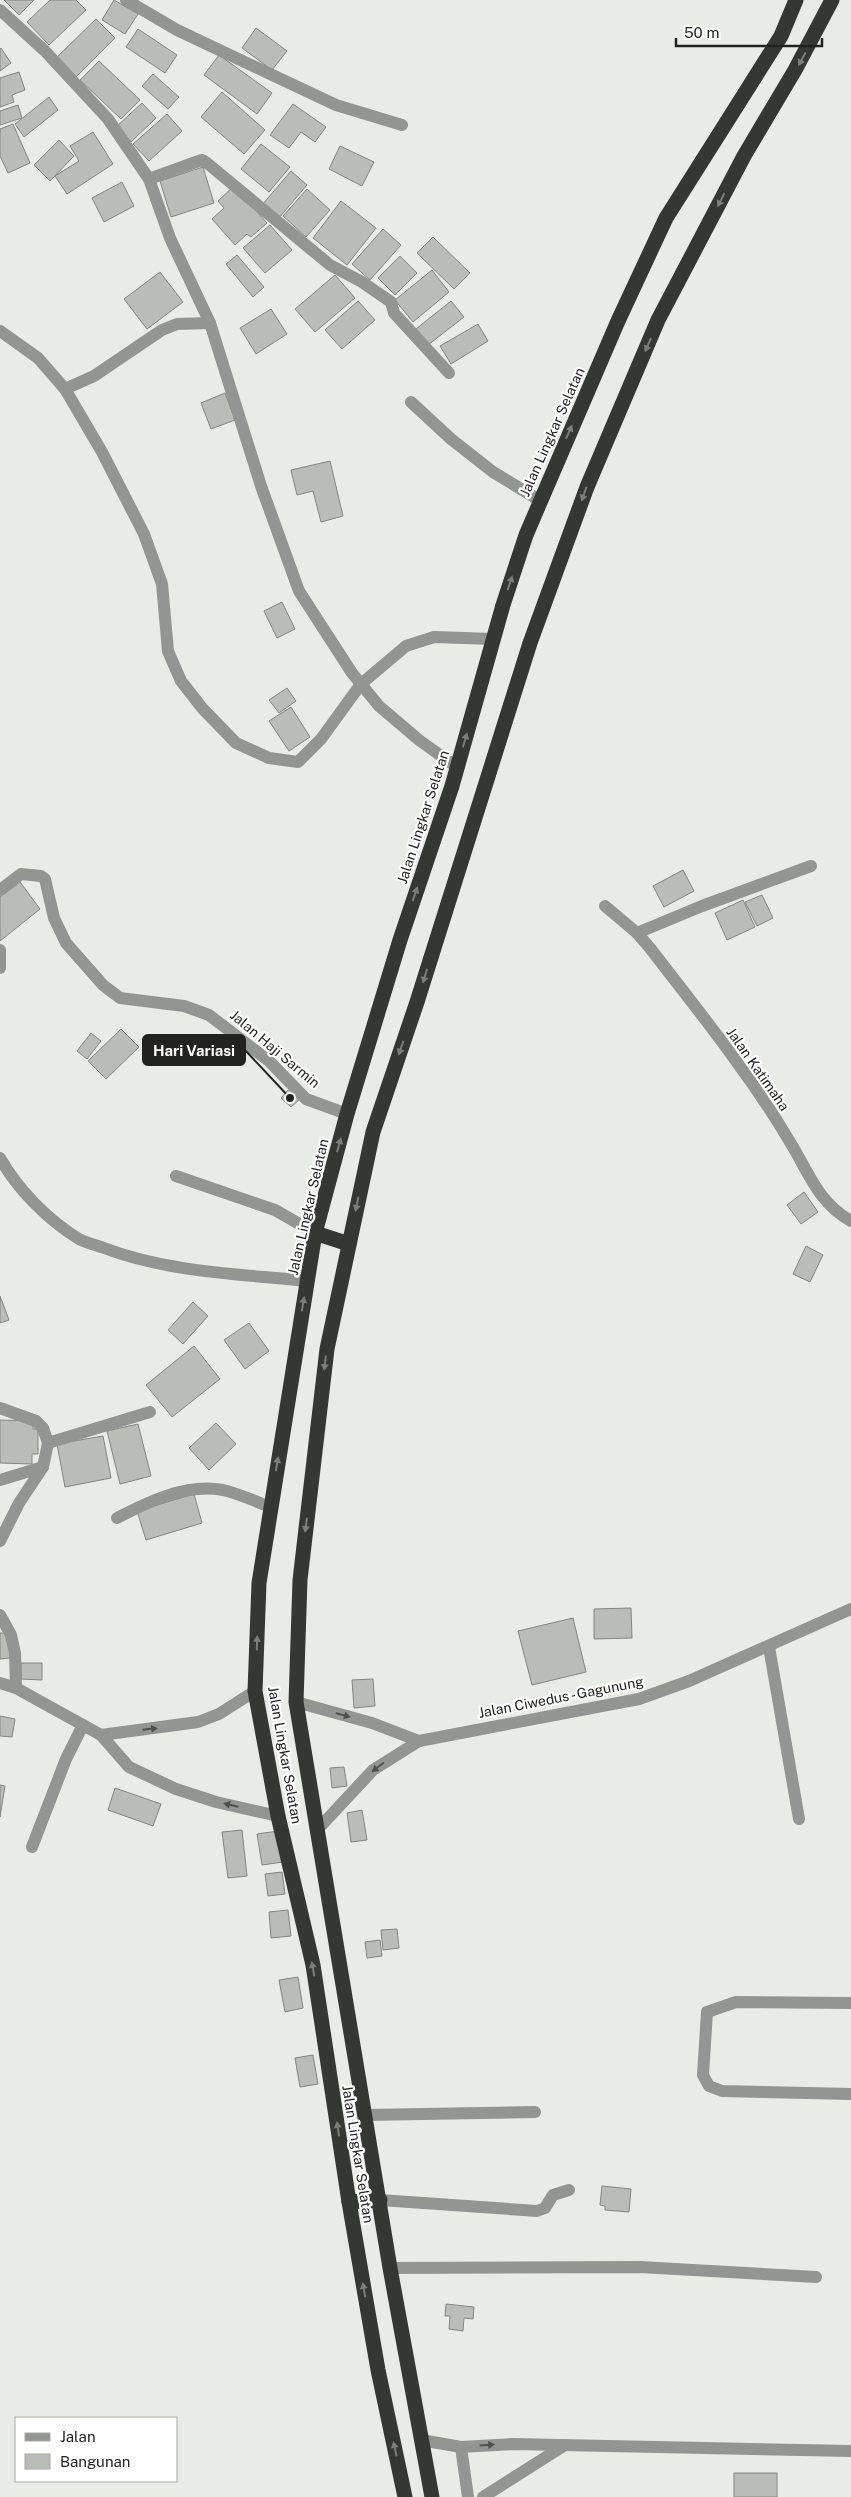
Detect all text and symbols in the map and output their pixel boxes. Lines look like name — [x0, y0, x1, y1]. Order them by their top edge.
scale bar — [676, 15, 822, 47]
text: 50 m — [684, 24, 719, 41]
one-way arrow — [797, 52, 806, 65]
one-way arrow — [717, 192, 725, 207]
one-way arrow — [643, 338, 651, 352]
street label: Jalan Lingkar Selatan — [516, 365, 588, 499]
one-way arrow — [566, 425, 574, 439]
one-way arrow — [580, 487, 588, 502]
one-way arrow — [507, 576, 514, 591]
one-way arrow — [462, 732, 470, 747]
street label: Jalan Lingkar Selatan — [394, 748, 452, 886]
one-way arrow — [412, 886, 420, 901]
one-way arrow — [420, 968, 428, 983]
street label: Jalan Haji Sarmin — [227, 1007, 323, 1091]
street label: Jalan Katimaha — [723, 1024, 793, 1114]
callout: Hari Variasi — [143, 1035, 245, 1065]
one-way arrow — [397, 1041, 405, 1056]
text: Hari Variasi — [153, 1042, 235, 1059]
street label: Jalan Lingkar Selatan — [285, 1137, 331, 1277]
one-way arrow — [335, 1138, 343, 1153]
one-way arrow — [353, 1197, 361, 1213]
one-way arrow — [299, 1295, 307, 1311]
one-way arrow — [321, 1356, 329, 1372]
one-way arrow — [274, 1456, 282, 1472]
one-way arrow — [302, 1517, 310, 1533]
one-way arrow — [253, 1634, 261, 1650]
street label: Jalan Ciwedus - Gagunung — [477, 1673, 645, 1721]
street label: Jalan Lingkar Selatan — [265, 1685, 305, 1825]
one-way arrow — [336, 1711, 351, 1719]
one-way arrow — [142, 1725, 158, 1733]
one-way arrow — [372, 1762, 385, 1773]
one-way arrow — [223, 1801, 238, 1809]
one-way arrow — [308, 1960, 316, 1976]
street label: Jalan Lingkar Selatan — [339, 2084, 377, 2224]
one-way arrow — [333, 2121, 341, 2137]
one-way arrow — [360, 2281, 368, 2297]
legend — [15, 2417, 178, 2482]
text: Jalan — [60, 2428, 96, 2445]
one-way arrow — [479, 2441, 495, 2449]
one-way arrow — [391, 2442, 399, 2457]
text: Bangunan — [60, 2453, 131, 2470]

